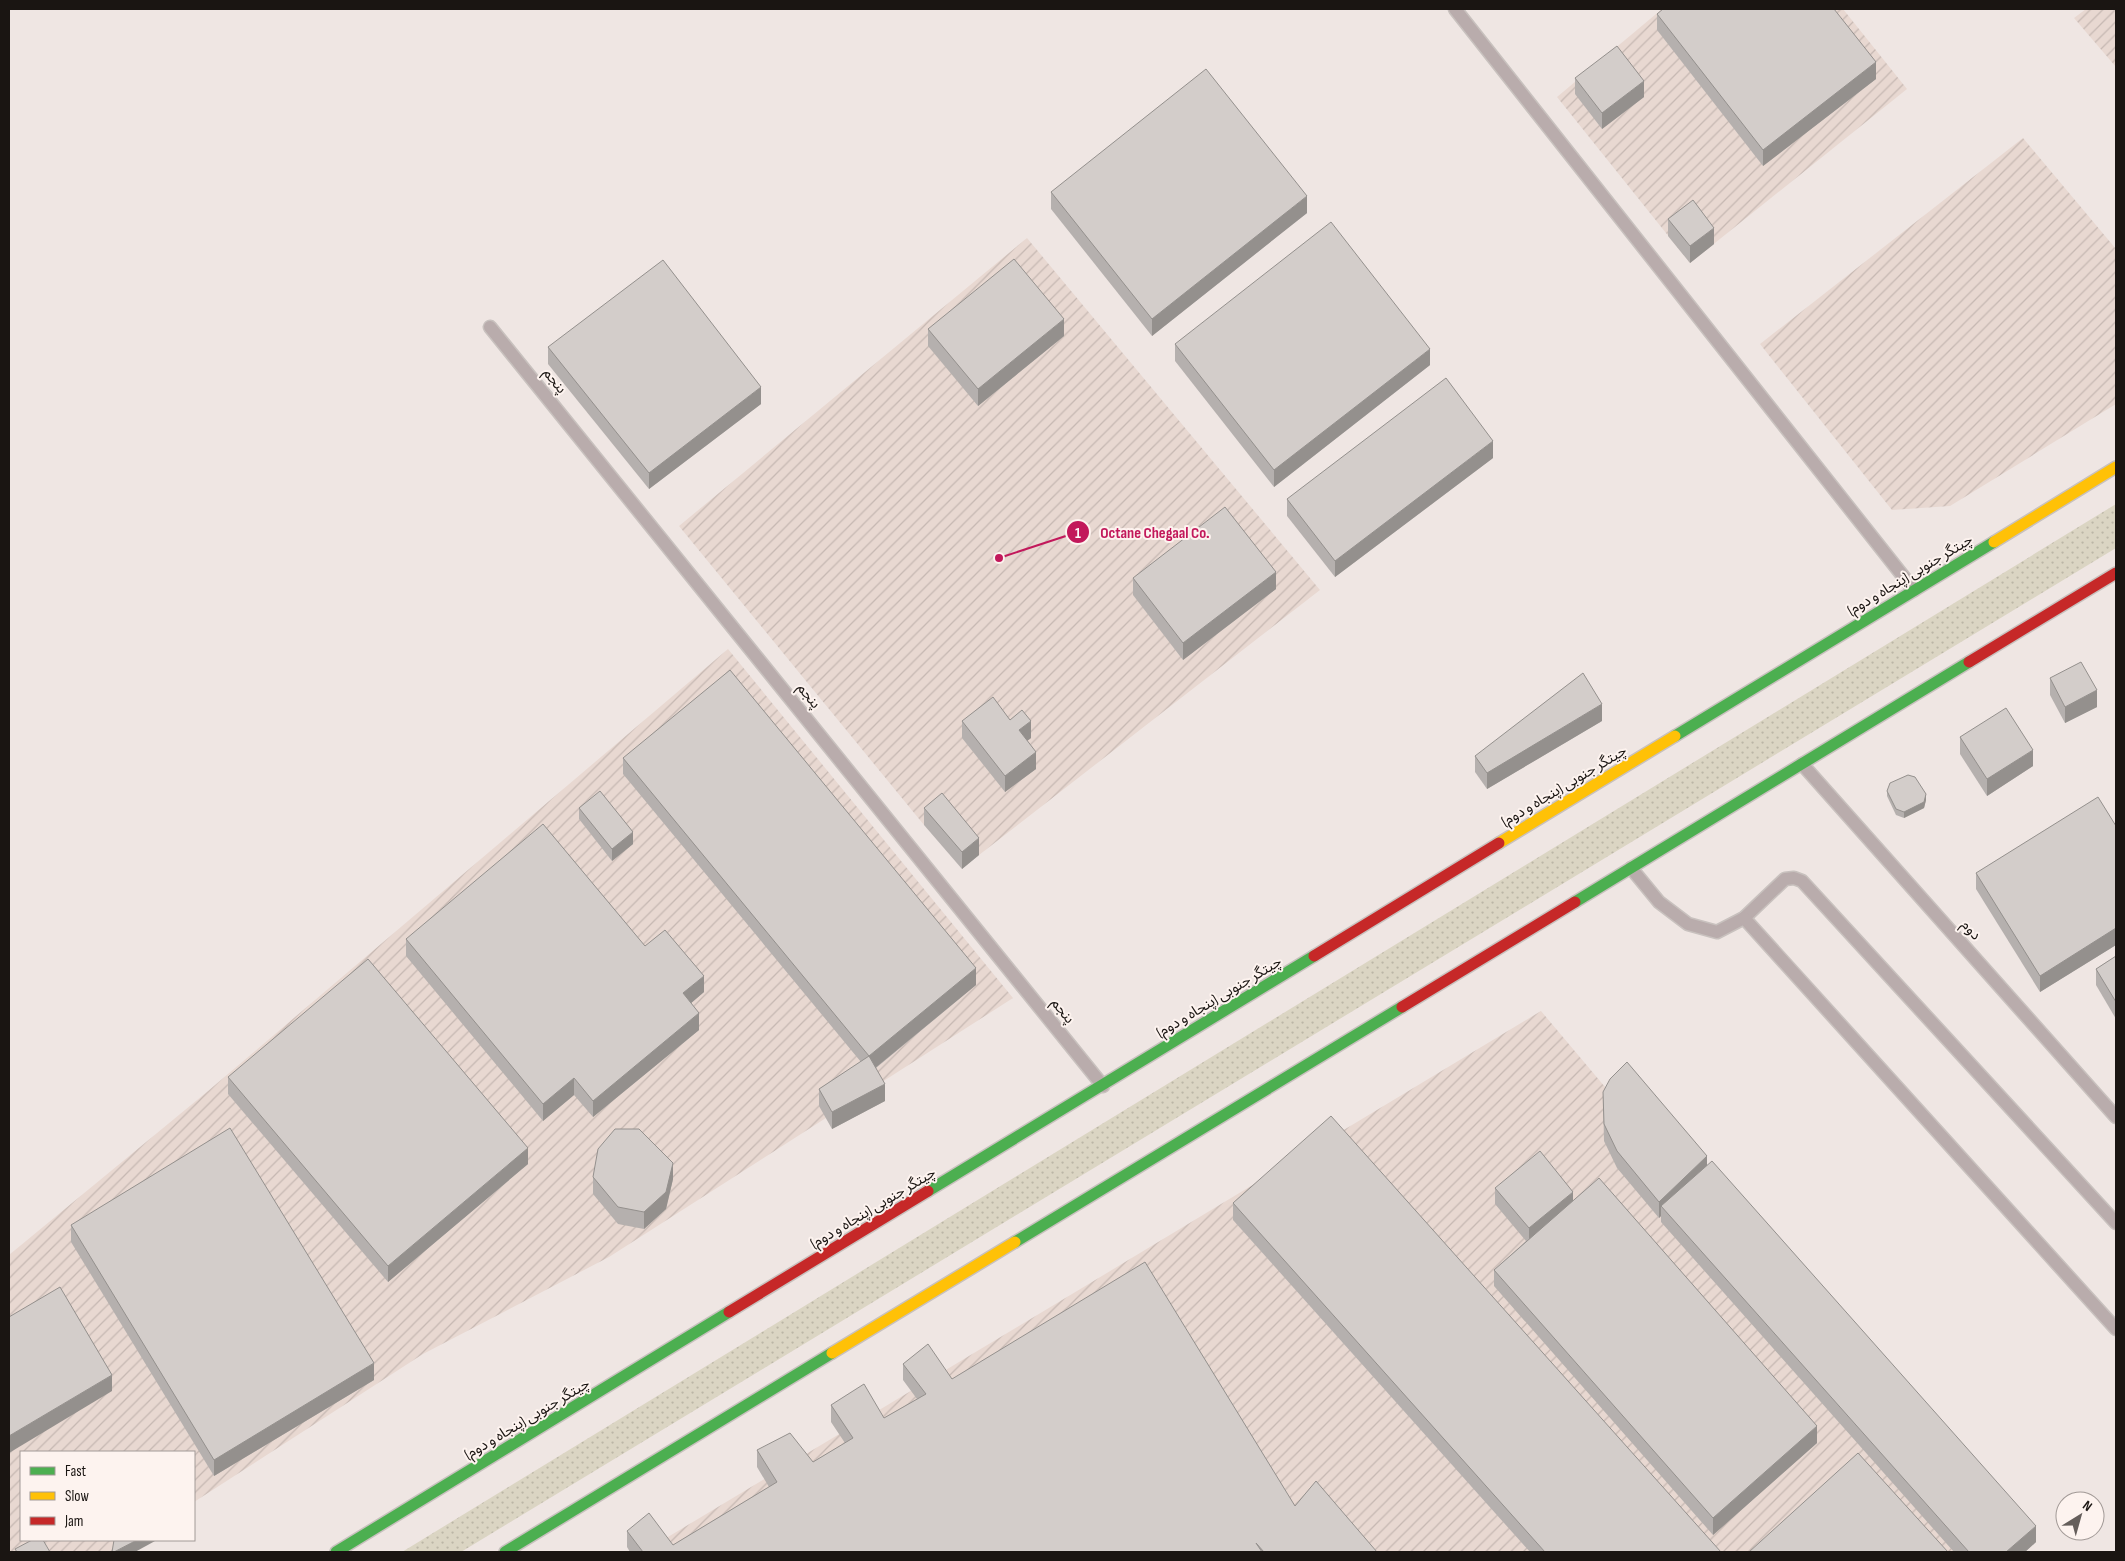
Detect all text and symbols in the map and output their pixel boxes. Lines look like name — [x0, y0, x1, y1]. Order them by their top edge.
street label: پنجم — [538, 364, 571, 398]
callout: Octane Chegaal Co. — [1065, 517, 1219, 548]
text: 1 — [1075, 524, 1081, 543]
text: Octane Chegaal Co. — [1100, 524, 1210, 543]
street label: چیتگر جنوبی (پنجاه و دوم) — [1844, 530, 1977, 621]
street label: پنجم — [792, 679, 825, 713]
street label: چیتگر جنوبی (پنجاه و دوم) — [1498, 741, 1631, 832]
street label: دوم — [1956, 916, 1985, 945]
street label: چیتگر جنوبی (پنجاه و دوم) — [1153, 952, 1286, 1043]
street label: پنجم — [1046, 994, 1079, 1028]
street label: چیتگر جنوبی (پنجاه و دوم) — [807, 1163, 940, 1254]
street label: چیتگر جنوبی (پنجاه و دوم) — [461, 1374, 594, 1465]
legend — [20, 1451, 195, 1541]
text: Fast — [65, 1462, 87, 1481]
text: Slow — [65, 1487, 89, 1506]
north arrow — [2055, 1491, 2105, 1541]
text: N — [2079, 1497, 2096, 1515]
text: Jam — [64, 1512, 83, 1531]

